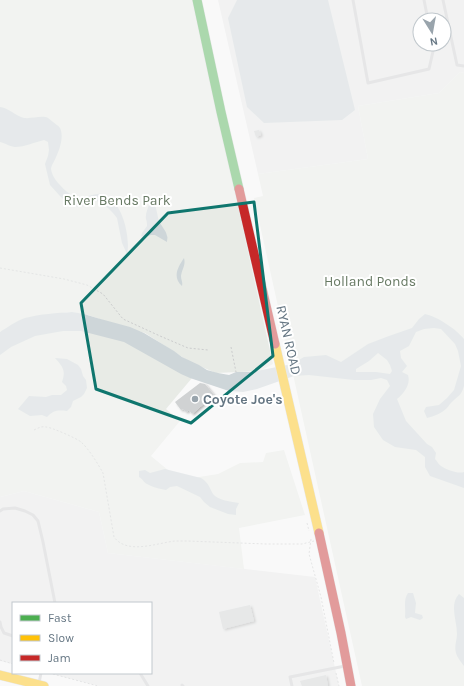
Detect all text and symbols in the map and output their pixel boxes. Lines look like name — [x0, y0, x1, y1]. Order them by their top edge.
north arrow — [412, 12, 452, 52]
text: N — [429, 34, 439, 48]
park label: River Bends Park — [63, 192, 171, 209]
park label: Holland Ponds — [324, 273, 416, 290]
street label: RYAN ROAD — [272, 304, 305, 377]
place label: Coyote Joe's — [203, 391, 283, 408]
marker: Coyote Joe's — [190, 394, 200, 404]
legend — [12, 602, 152, 674]
text: Fast — [48, 611, 72, 625]
text: Slow — [48, 631, 74, 645]
text: Jam — [48, 651, 71, 665]

